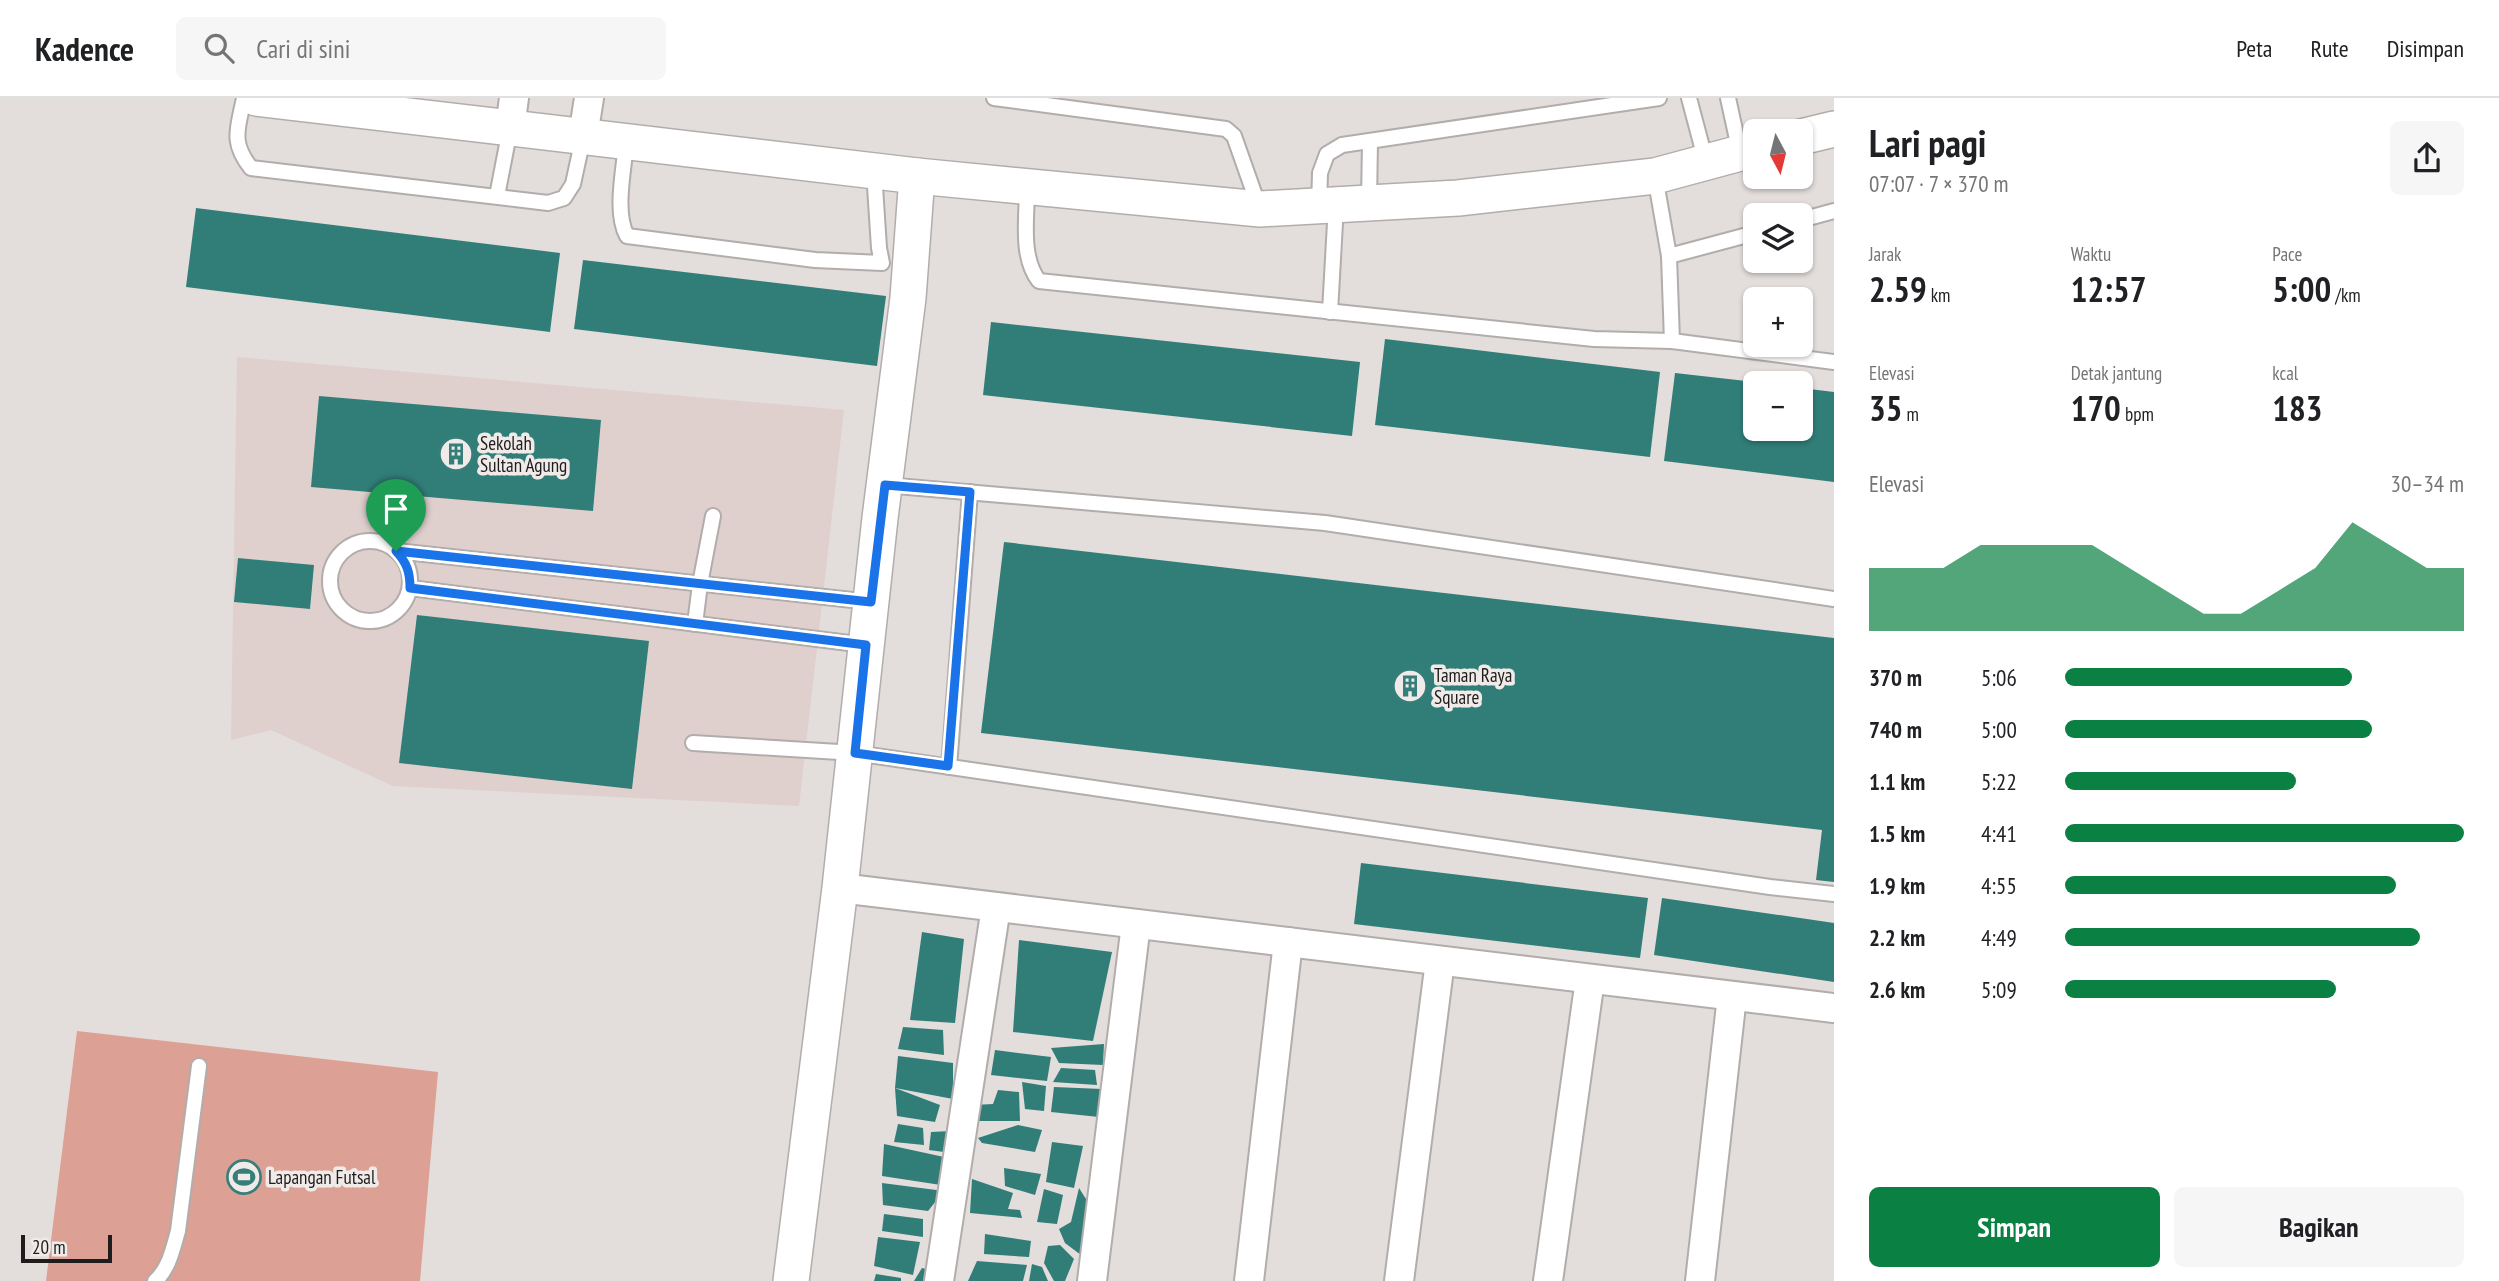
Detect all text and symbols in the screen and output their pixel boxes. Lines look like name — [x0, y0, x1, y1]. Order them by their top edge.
search box — [176, 17, 666, 80]
text: Kadence — [35, 27, 134, 70]
icon: search — [200, 29, 238, 67]
text: Cari di sini — [256, 32, 350, 65]
text: Peta — [2236, 33, 2272, 64]
text: Rute — [2310, 33, 2349, 64]
text: Disimpan — [2387, 33, 2464, 64]
text: Lari pagi — [1869, 118, 1986, 167]
north arrow — [1743, 119, 1813, 189]
map controls — [1743, 119, 1813, 441]
button: share — [2390, 121, 2464, 195]
text: 07:07 · 7 × 370 m — [1869, 169, 2008, 198]
button: layers — [1743, 203, 1813, 273]
text: Jarak — [1869, 242, 1901, 266]
text: Waktu — [2071, 242, 2111, 266]
text: Pace — [2272, 242, 2302, 266]
text: 2.59 — [1869, 266, 1927, 312]
text: 12:57 — [2071, 266, 2146, 312]
text: 5:00 — [2272, 266, 2331, 312]
text: km — [1927, 283, 1950, 307]
text: /km — [2331, 283, 2361, 307]
button: + — [1743, 287, 1813, 357]
text: Elevasi — [1869, 361, 1915, 385]
text: Detak jantung — [2071, 361, 2162, 385]
text: kcal — [2272, 361, 2298, 385]
button: − — [1743, 371, 1813, 441]
text: 35 — [1869, 385, 1902, 431]
text: 170 — [2071, 385, 2121, 431]
text: 183 — [2272, 385, 2323, 431]
text: m — [1902, 402, 1919, 426]
text: bpm — [2121, 402, 2154, 426]
place label: Sekolah Sultan Agung — [480, 431, 567, 477]
building icon: Sekolah Sultan Agung — [437, 435, 475, 473]
text: Elevasi — [1869, 469, 1924, 498]
text: 30–34 m — [2391, 469, 2464, 498]
pin — [366, 479, 426, 551]
icon: arrive — [377, 490, 415, 528]
place label: Taman Raya Square — [1434, 663, 1512, 709]
text: 370 m — [1869, 663, 1922, 692]
text: 5:06 — [1981, 663, 2017, 692]
building icon: Taman Raya Square — [1391, 667, 1429, 705]
text: 740 m — [1869, 715, 1922, 744]
text: 5:00 — [1981, 715, 2017, 744]
text: 1.1 km — [1869, 767, 1925, 796]
text: 5:22 — [1981, 767, 2017, 796]
text: 1.5 km — [1869, 819, 1925, 848]
text: 4:41 — [1981, 819, 2017, 848]
text: 1.9 km — [1869, 871, 1925, 900]
text: 4:55 — [1981, 871, 2017, 900]
text: 2.2 km — [1869, 923, 1925, 952]
text: 4:49 — [1981, 923, 2017, 952]
text: 2.6 km — [1869, 975, 1925, 1004]
text: 5:09 — [1981, 975, 2017, 1004]
sports icon: Lapangan Futsal — [225, 1158, 263, 1196]
place label: Lapangan Futsal — [268, 1165, 376, 1189]
button: Simpan — [1869, 1187, 2160, 1267]
button: Bagikan — [2174, 1187, 2464, 1267]
scale bar — [21, 1232, 112, 1264]
text: 20 m — [32, 1235, 66, 1259]

